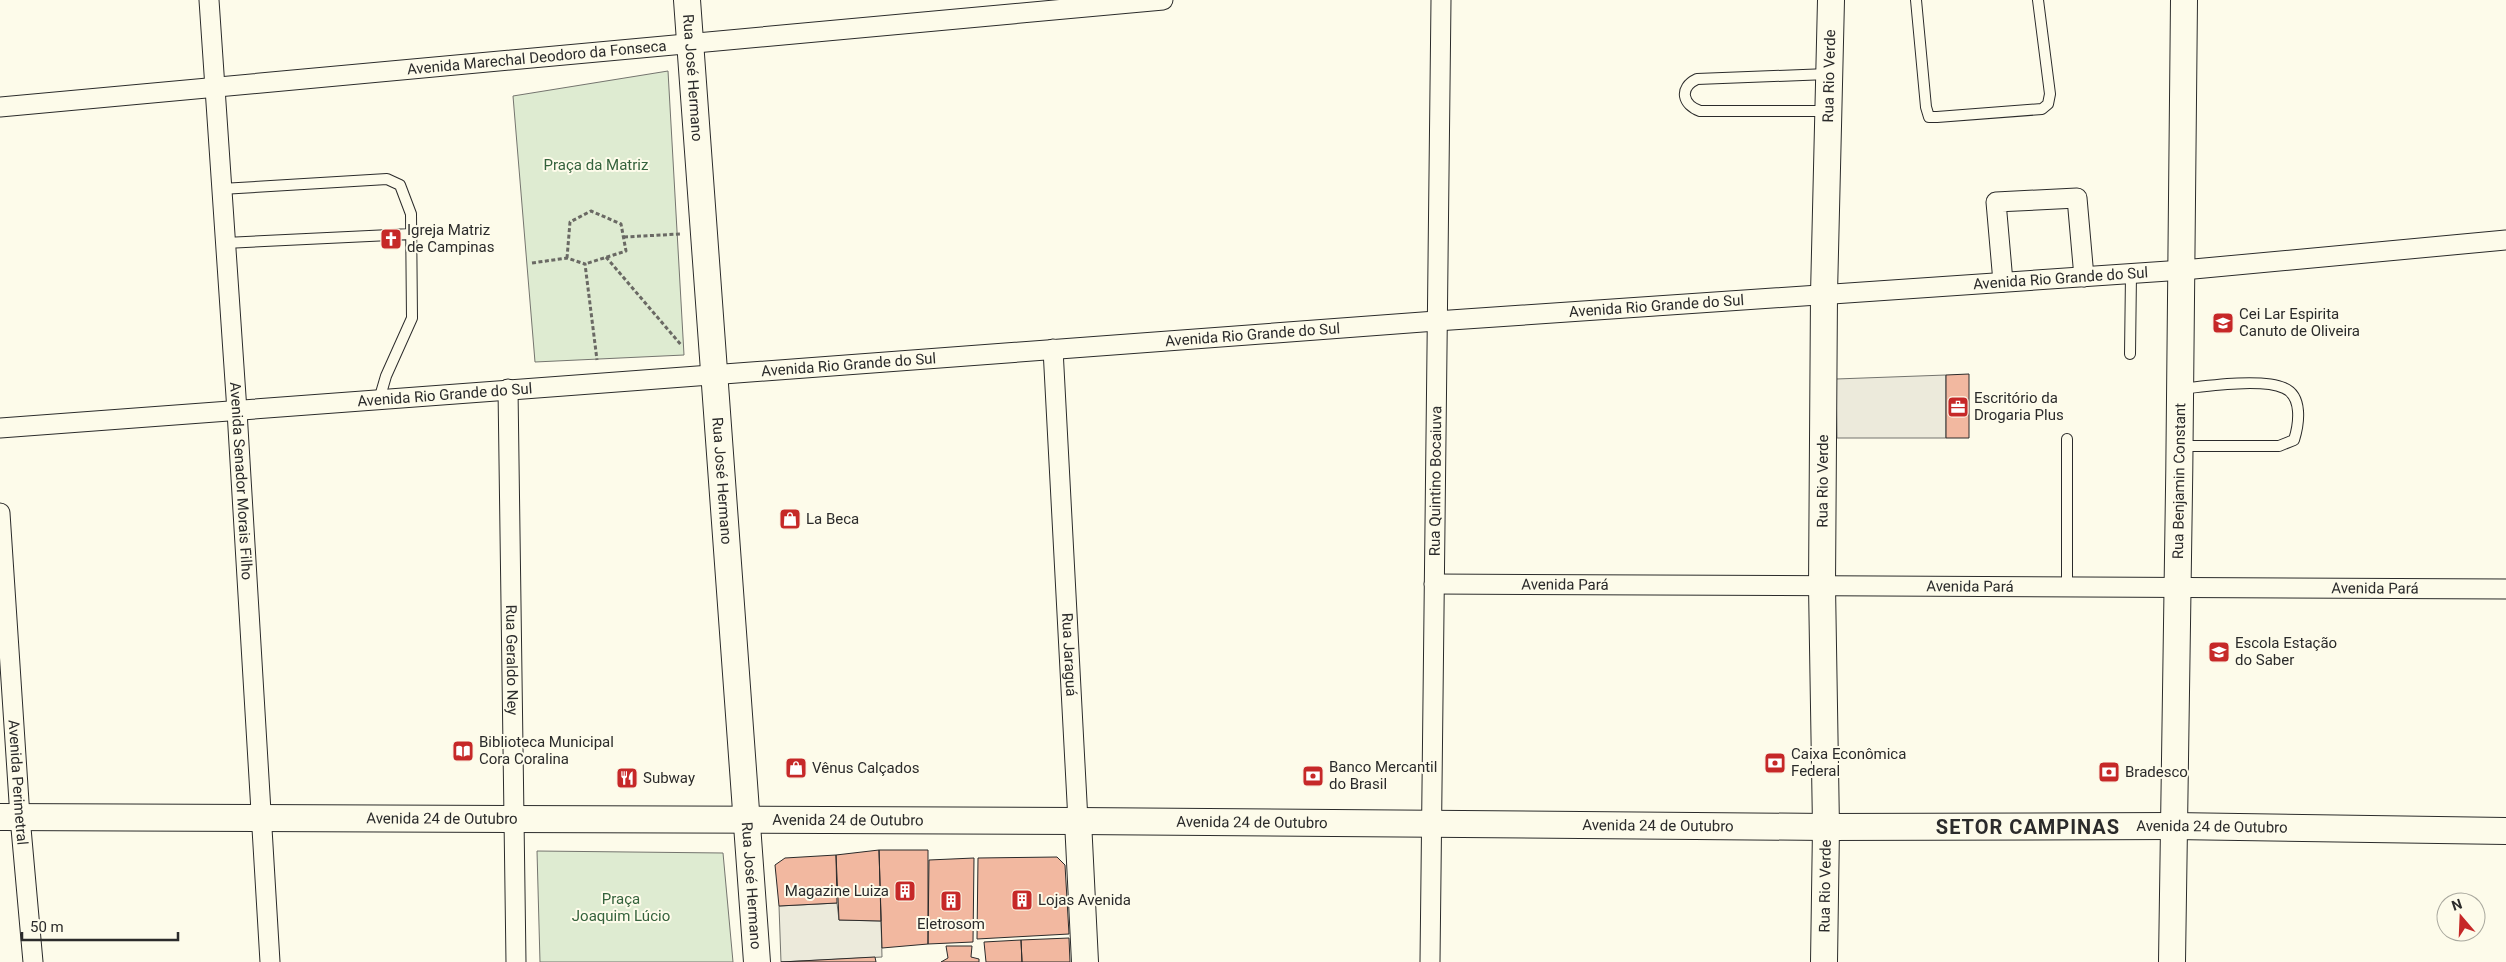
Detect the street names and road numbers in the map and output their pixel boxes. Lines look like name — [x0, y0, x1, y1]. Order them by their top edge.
street label: Rua José Hermano — [679, 13, 706, 142]
street label: Rua Rio Verde — [1819, 29, 1839, 123]
street label: Avenida Marechal Deodoro da Fonseca — [406, 37, 667, 79]
street label: Avenida Rio Grande do Sul — [1972, 263, 2149, 293]
street label: Avenida Rio Grande do Sul — [1568, 291, 1745, 321]
street label: Avenida Rio Grande do Sul — [1164, 319, 1341, 350]
street label: Avenida Rio Grande do Sul — [761, 349, 937, 380]
street label: Avenida Rio Grande do Sul — [357, 379, 533, 410]
street label: Avenida Senador Morais Filho — [226, 381, 256, 580]
street label: Rua Benjamin Constant — [2169, 403, 2189, 559]
street label: Rua Quintino Bocaiuva — [1426, 406, 1445, 556]
street label: Rua José Hermano — [708, 416, 736, 545]
street label: Rua Rio Verde — [1813, 434, 1832, 528]
street label: Avenida Pará — [1521, 575, 1609, 594]
street label: Avenida Pará — [1926, 577, 2014, 596]
street label: Avenida Pará — [2331, 579, 2419, 598]
street label: Rua Geraldo Ney — [502, 605, 522, 715]
street label: Rua Jaraguá — [1058, 612, 1080, 697]
street label: Avenida Perimetral — [5, 719, 31, 846]
street label: Avenida 24 de Outubro — [366, 809, 518, 828]
street label: Avenida 24 de Outubro — [772, 811, 924, 829]
street label: Avenida 24 de Outubro — [1176, 813, 1328, 832]
street label: Avenida 24 de Outubro — [1582, 816, 1734, 835]
street label: Avenida 24 de Outubro — [2136, 817, 2288, 837]
street label: Rua José Hermano — [738, 821, 765, 950]
street label: Rua Rio Verde — [1815, 839, 1835, 933]

